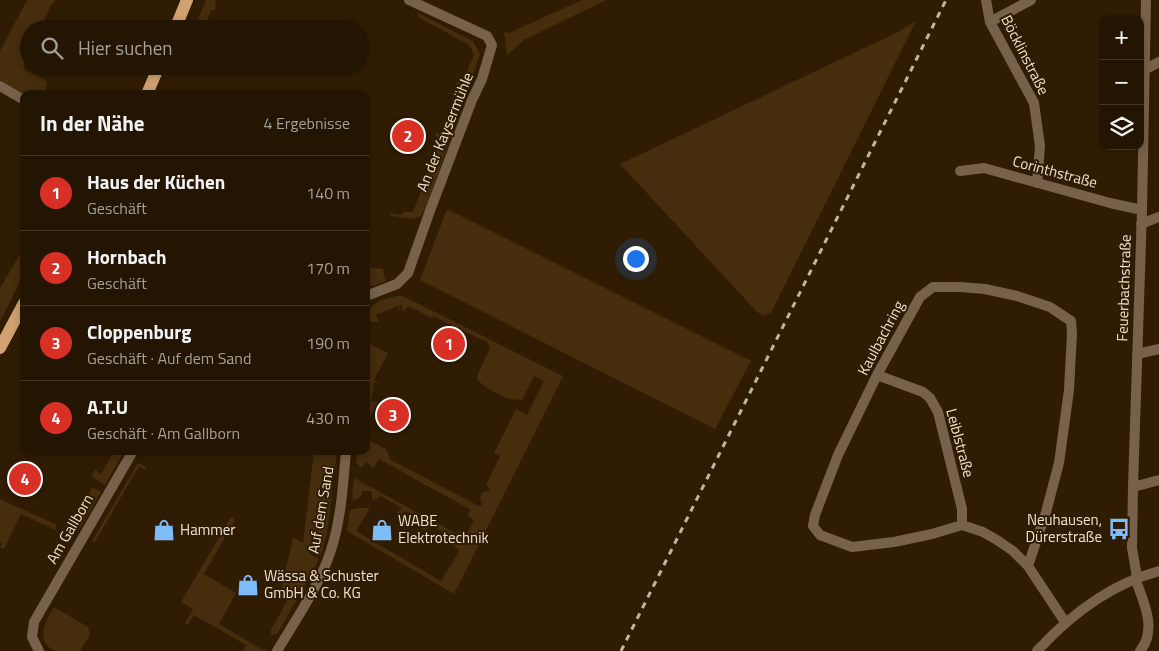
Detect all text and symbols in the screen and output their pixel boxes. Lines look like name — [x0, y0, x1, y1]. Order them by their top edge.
street label: Böcklinstraße — [995, 11, 1055, 99]
map controls — [1099, 15, 1144, 150]
button: + — [1099, 15, 1144, 60]
search box — [20, 20, 370, 75]
text: Hier suchen — [78, 33, 173, 62]
icon: search — [38, 34, 66, 62]
button: − — [1099, 60, 1144, 105]
street label: An der Kaysermühle — [410, 69, 479, 195]
button: layers — [1099, 105, 1144, 150]
text: In der Nähe — [40, 107, 145, 139]
text: 4 Ergebnisse — [263, 111, 350, 135]
pin: 2 — [392, 117, 424, 155]
street label: Corinthstraße — [1010, 149, 1100, 194]
text: Haus der Küchen — [87, 167, 225, 196]
text: 1 — [52, 181, 60, 205]
text: 140 m — [306, 181, 350, 205]
text: Geschäft — [87, 196, 147, 220]
street label: Feuerbachstraße — [1110, 234, 1137, 342]
text: Hornbach — [87, 242, 166, 271]
your location — [623, 246, 649, 272]
text: 2 — [52, 256, 60, 280]
text: 170 m — [306, 256, 350, 280]
text: Geschäft — [87, 271, 147, 295]
street label: Kaulbachring — [851, 296, 910, 379]
text: Cloppenburg — [87, 317, 191, 346]
pin: 1 — [433, 325, 465, 363]
text: 3 — [52, 331, 60, 355]
text: 190 m — [306, 331, 350, 355]
text: Geschäft · Auf dem Sand — [87, 346, 251, 370]
text: A.T.U — [87, 392, 128, 421]
pin: 3 — [377, 396, 409, 434]
text: 4 — [52, 406, 60, 430]
text: 430 m — [306, 406, 350, 430]
street label: Leiblstraße — [940, 406, 981, 480]
text: Geschäft · Am Gallborn — [87, 421, 240, 445]
pin: 4 — [9, 460, 41, 498]
street label: Auf dem Sand — [302, 465, 339, 555]
street label: Am Gallborn — [40, 489, 99, 568]
place label: Neuhausen, Dürerstraße — [1025, 508, 1102, 548]
place label: WABE Elektrotechnik — [398, 509, 489, 549]
bus stop icon: Neuhausen, Dürerstraße — [1106, 516, 1132, 542]
shop icon: Hammer — [151, 517, 177, 543]
shop icon: WABE Elektrotechnik — [369, 517, 395, 543]
place label: Hammer — [180, 518, 236, 541]
place label: Wässa & Schuster GmbH & Co. KG — [264, 564, 379, 604]
shop icon: Wässa & Schuster GmbH & Co. KG — [235, 572, 261, 598]

